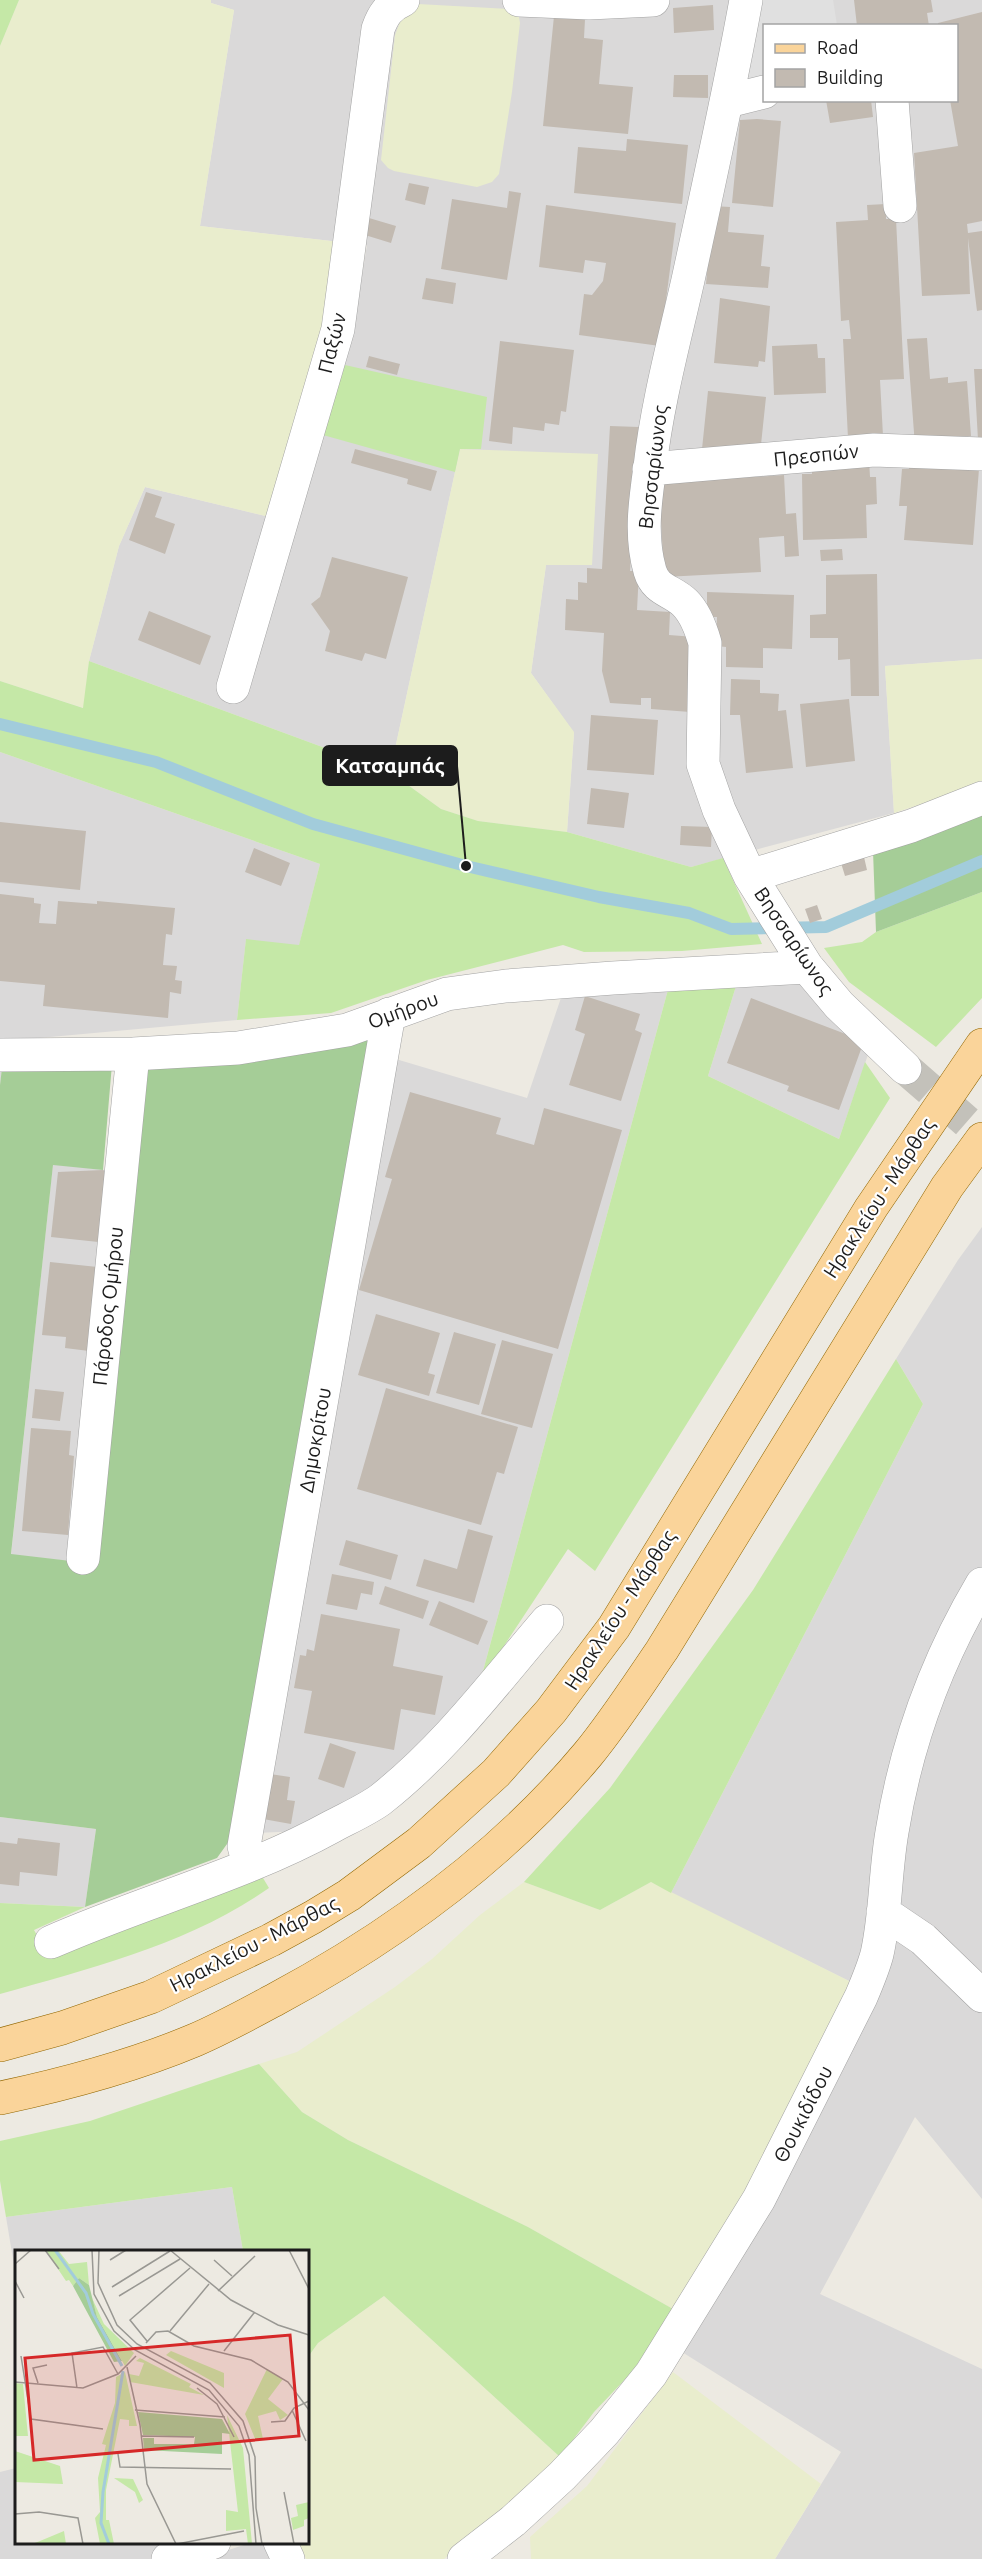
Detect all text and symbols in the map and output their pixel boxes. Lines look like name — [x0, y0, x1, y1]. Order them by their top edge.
legend — [763, 24, 958, 102]
text: Road — [817, 37, 859, 57]
text: Building — [817, 67, 883, 87]
street label: Παξών — [313, 310, 351, 376]
street label: Βησσαρίωνος — [633, 404, 672, 530]
street label: Πρεσπών — [772, 439, 860, 470]
callout: Κατσαμπάς — [323, 746, 457, 785]
text: Κατσαμπάς — [335, 753, 445, 777]
street label: Βησσαρίωνος — [750, 883, 839, 999]
street label: Ομήρου — [364, 986, 441, 1033]
street label: Ηρακλείου - Μάρθας — [818, 1113, 939, 1282]
street label: Πάροδος Ομήρου — [88, 1225, 127, 1387]
street label: Δημοκρίτου — [294, 1386, 335, 1494]
street label: Ηρακλείου - Μάρθας — [559, 1525, 680, 1694]
street label: Ηρακλείου - Μάρθας — [166, 1891, 342, 1996]
street label: Θουκιδίδου — [768, 2061, 837, 2166]
inset map — [15, 2250, 309, 2544]

